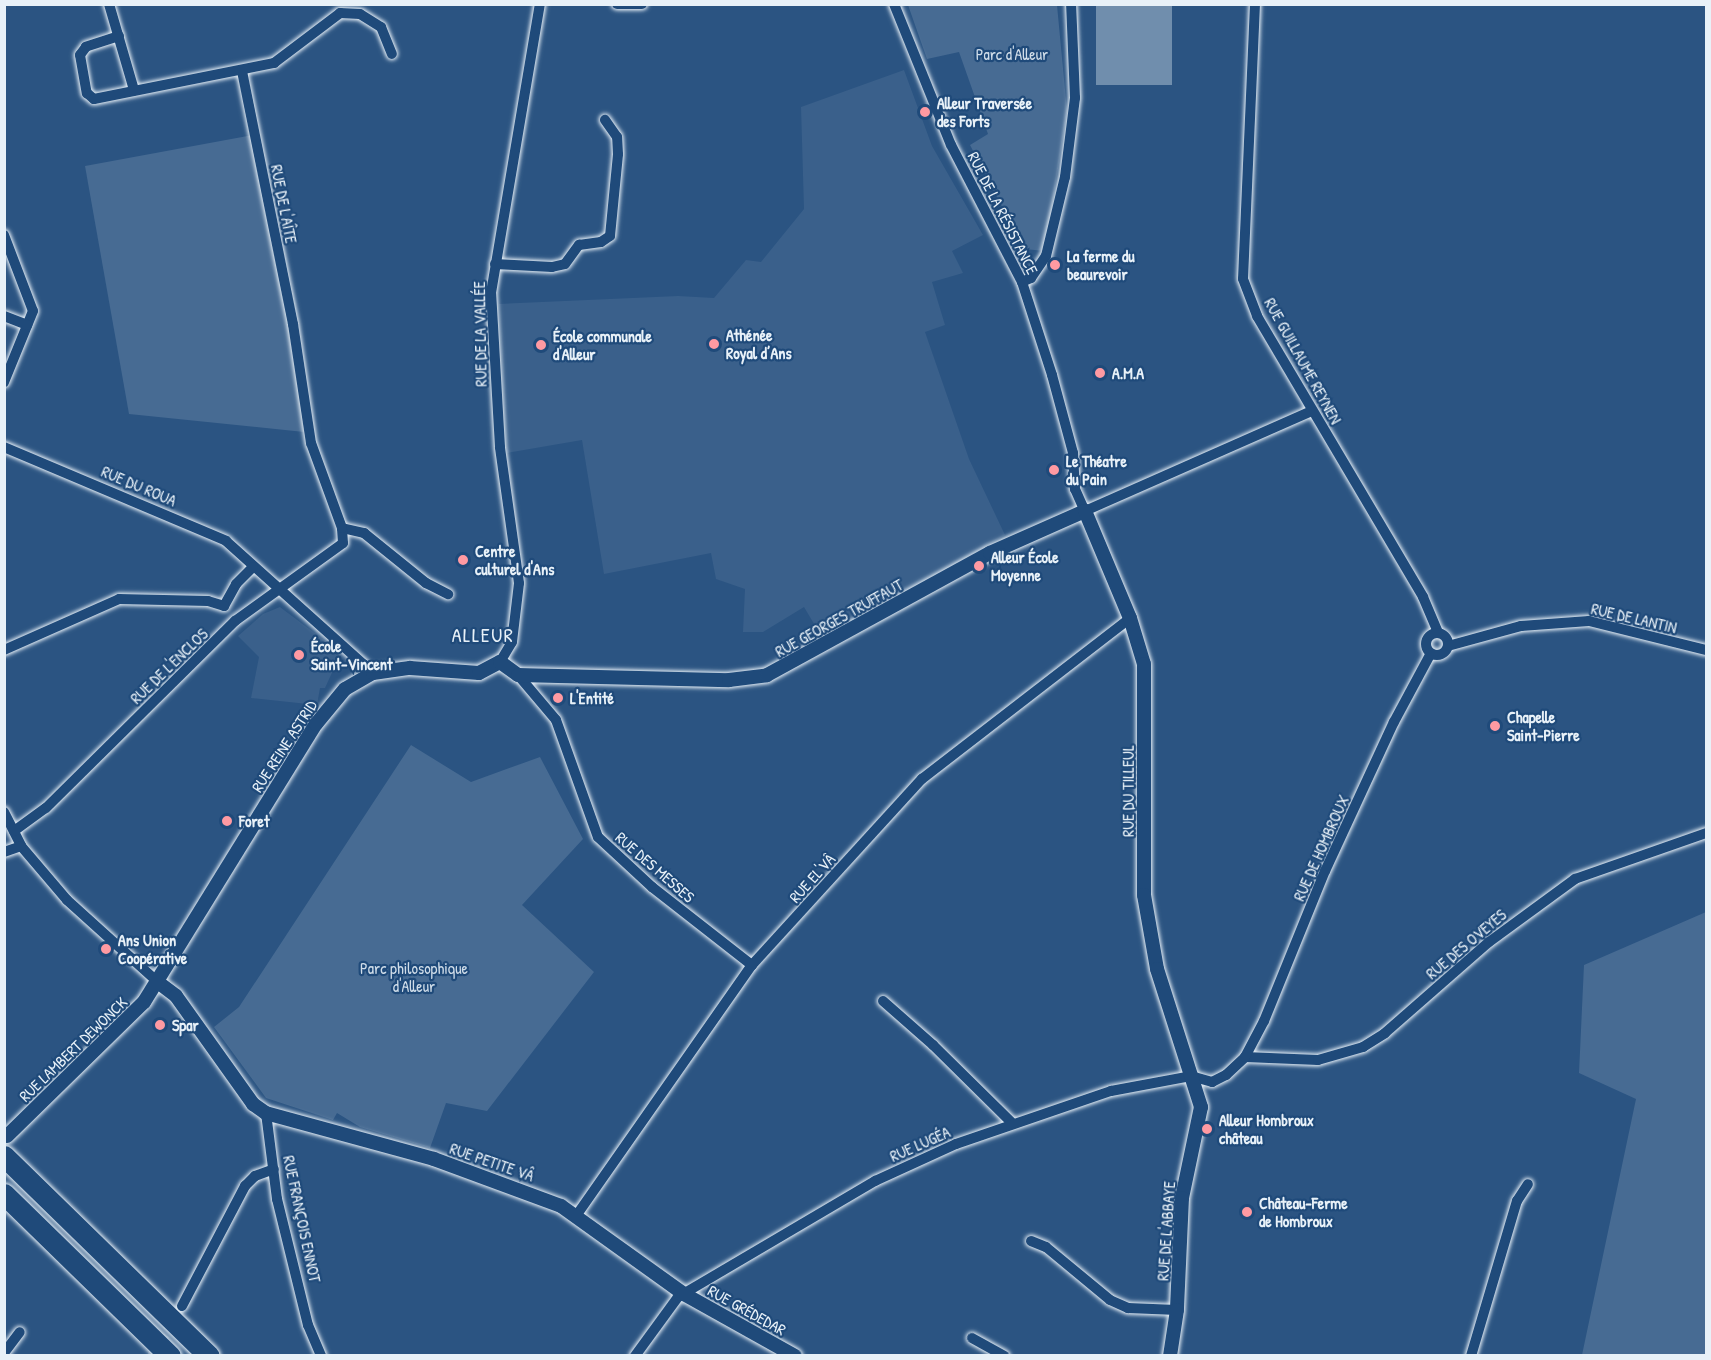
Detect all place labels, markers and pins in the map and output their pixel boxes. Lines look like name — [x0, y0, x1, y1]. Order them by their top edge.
place label: Alleur Traversée des Forts — [937, 93, 1032, 131]
marker: Alleur Traversée des Forts — [918, 105, 932, 119]
place label: La ferme du beaurevoir — [1067, 246, 1135, 284]
marker: La ferme du beaurevoir — [1048, 258, 1062, 272]
place label: Athénée Royal d’Ans — [726, 325, 792, 363]
place label: École communale d'Alleur — [553, 326, 652, 364]
marker: Athénée Royal d’Ans — [707, 337, 721, 351]
marker: École communale d'Alleur — [534, 338, 548, 352]
place label: A.M.A — [1112, 363, 1144, 383]
marker: A.M.A — [1093, 366, 1107, 380]
place label: Le Théatre du Pain — [1066, 451, 1127, 489]
marker: Le Théatre du Pain — [1047, 463, 1061, 477]
place label: Centre culturel d'Ans — [475, 541, 554, 579]
place label: Alleur École Moyenne — [991, 547, 1059, 585]
marker: Centre culturel d'Ans — [456, 553, 470, 567]
marker: Alleur École Moyenne — [972, 559, 986, 573]
place label: École Saint-Vincent — [311, 636, 393, 674]
marker: École Saint-Vincent — [292, 648, 306, 662]
place label: L'Entité — [570, 688, 614, 708]
marker: L'Entité — [551, 691, 565, 705]
place label: Chapelle Saint-Pierre — [1507, 707, 1580, 745]
marker: Chapelle Saint-Pierre — [1488, 719, 1502, 733]
place label: Foret — [239, 811, 269, 831]
marker: Foret — [220, 814, 234, 828]
place label: Ans Union Coopérative — [118, 930, 187, 968]
marker: Ans Union Coopérative — [99, 942, 113, 956]
place label: Spar — [172, 1015, 199, 1035]
marker: Spar — [153, 1018, 167, 1032]
place label: Alleur Hombroux château — [1219, 1110, 1314, 1148]
marker: Alleur Hombroux château — [1200, 1122, 1214, 1136]
place label: Château-Ferme de Hombroux — [1259, 1193, 1348, 1231]
marker: Château-Ferme de Hombroux — [1240, 1205, 1254, 1219]

